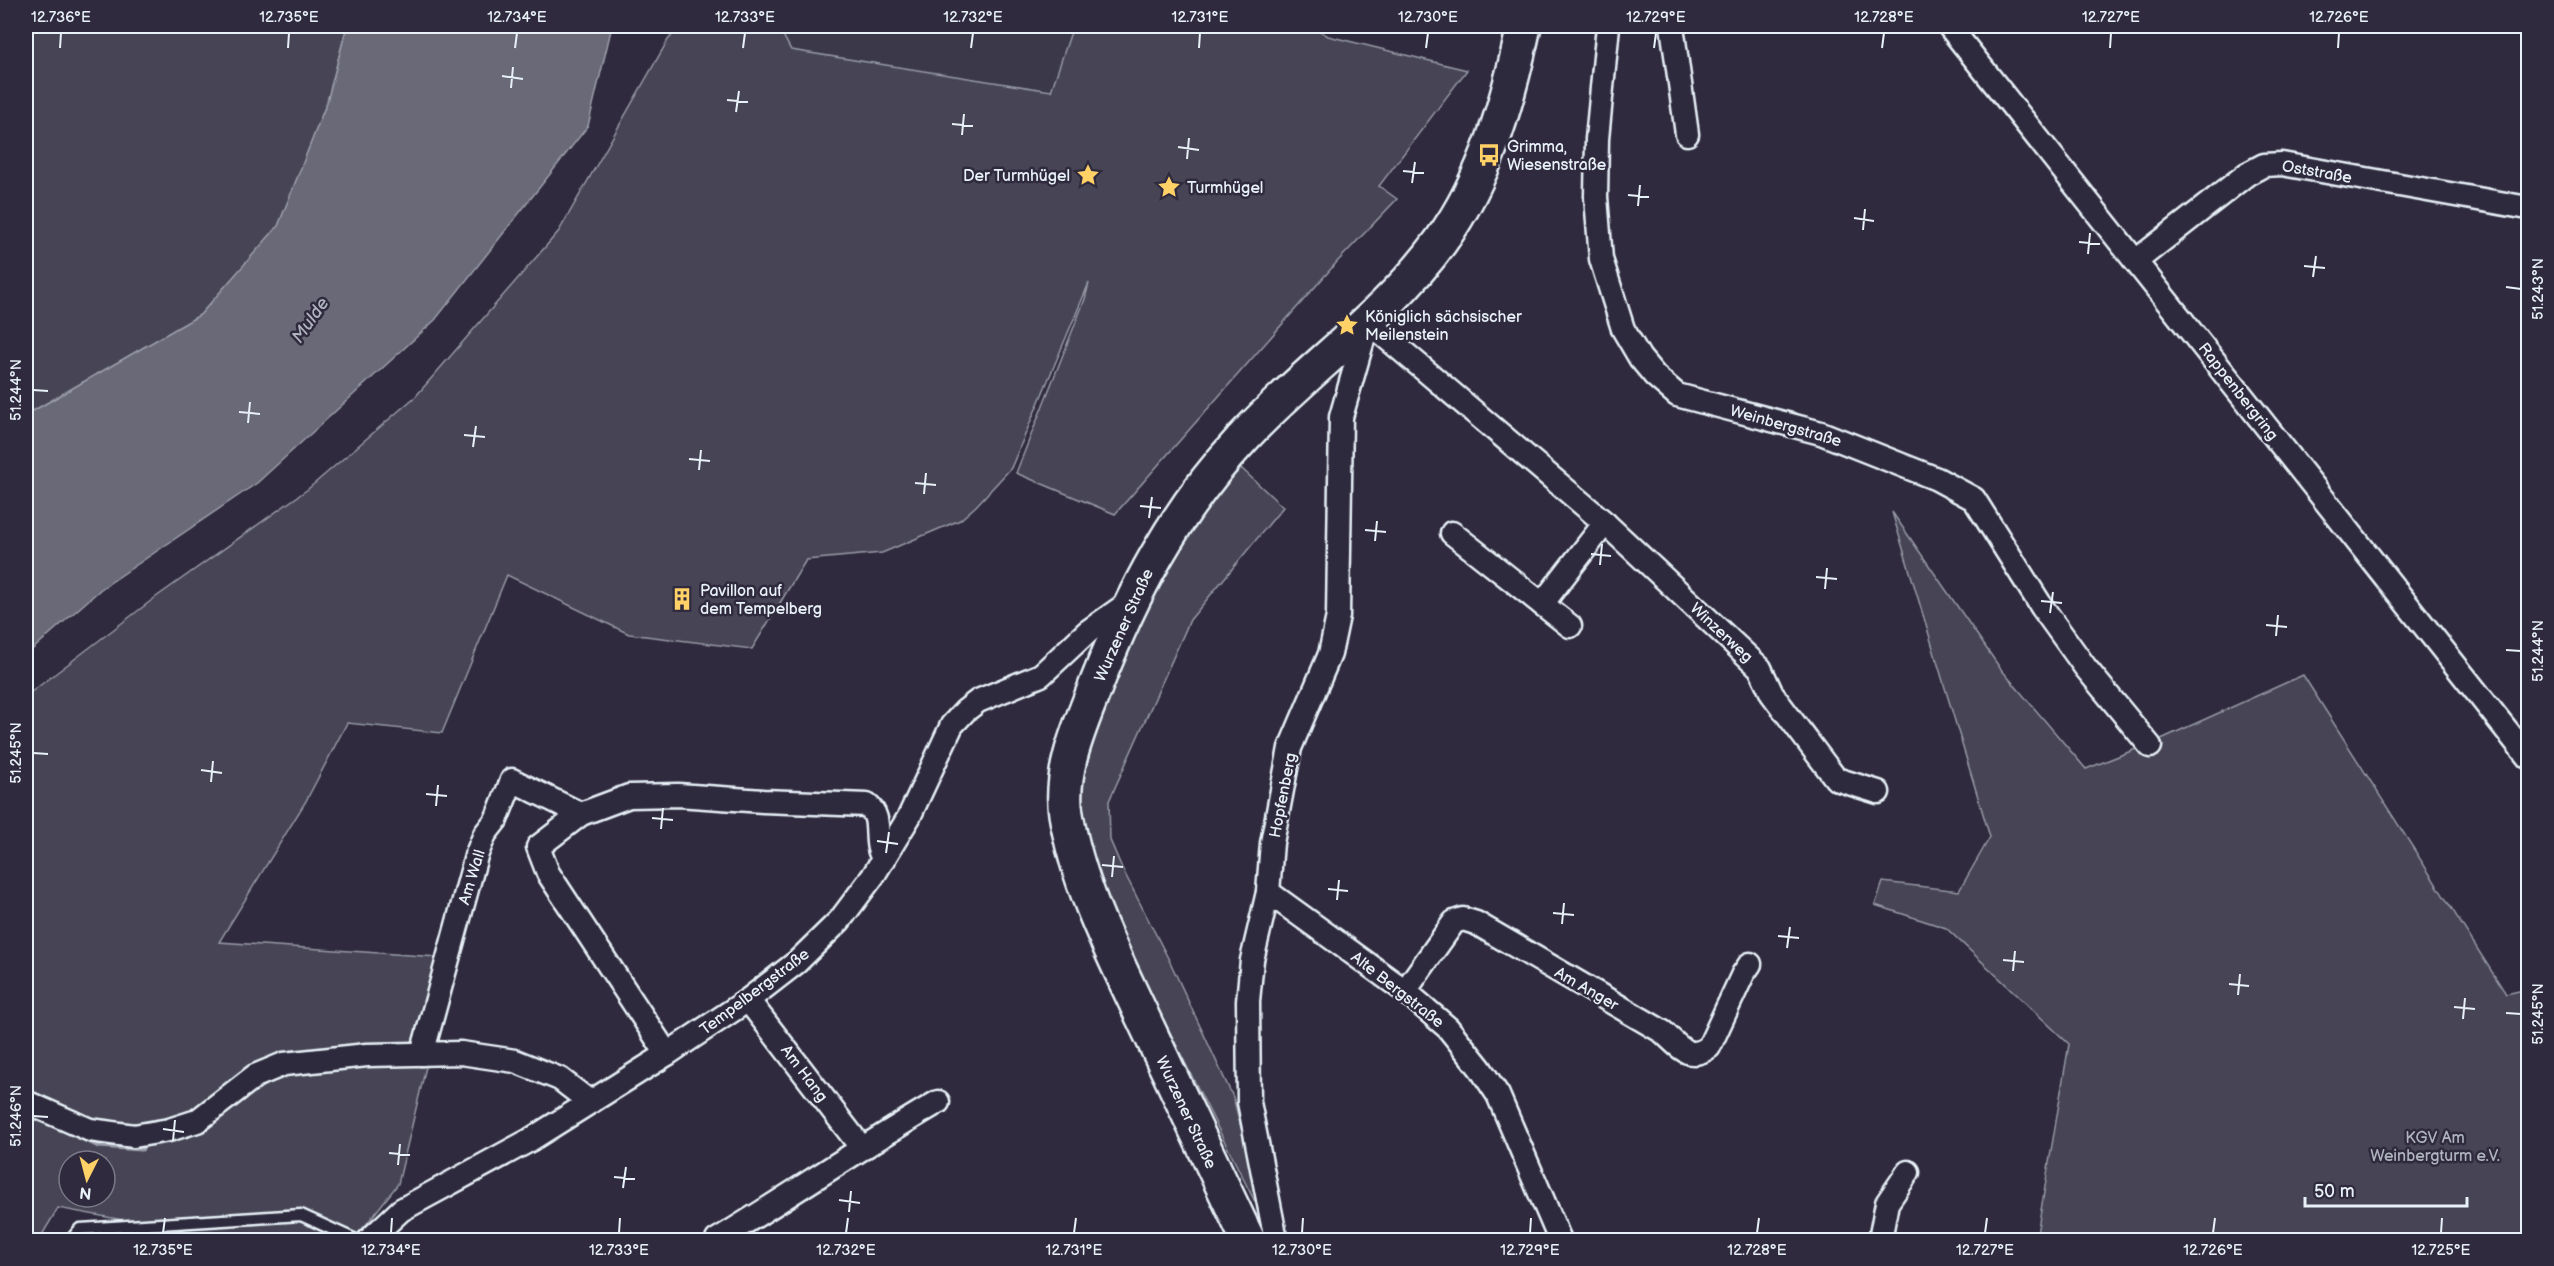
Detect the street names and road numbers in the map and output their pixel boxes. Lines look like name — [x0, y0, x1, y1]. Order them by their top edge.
street label: Oststraße — [2280, 157, 2354, 188]
street label: Rappenbergring — [2194, 339, 2282, 445]
street label: Weinbergstraße — [1728, 401, 1844, 452]
street label: Wurzener Straße — [1091, 566, 1158, 685]
street label: Winzerweg — [1686, 599, 1756, 667]
street label: Hopfenberg — [1266, 751, 1301, 839]
street label: Am Wall — [455, 848, 490, 907]
street label: Tempelbergstraße — [697, 945, 814, 1039]
street label: Alte Bergstraße — [1347, 948, 1448, 1033]
street label: Am Anger — [1551, 963, 1622, 1015]
street label: Am Hang — [776, 1042, 831, 1106]
street label: Wurzener Straße — [1151, 1053, 1220, 1172]

